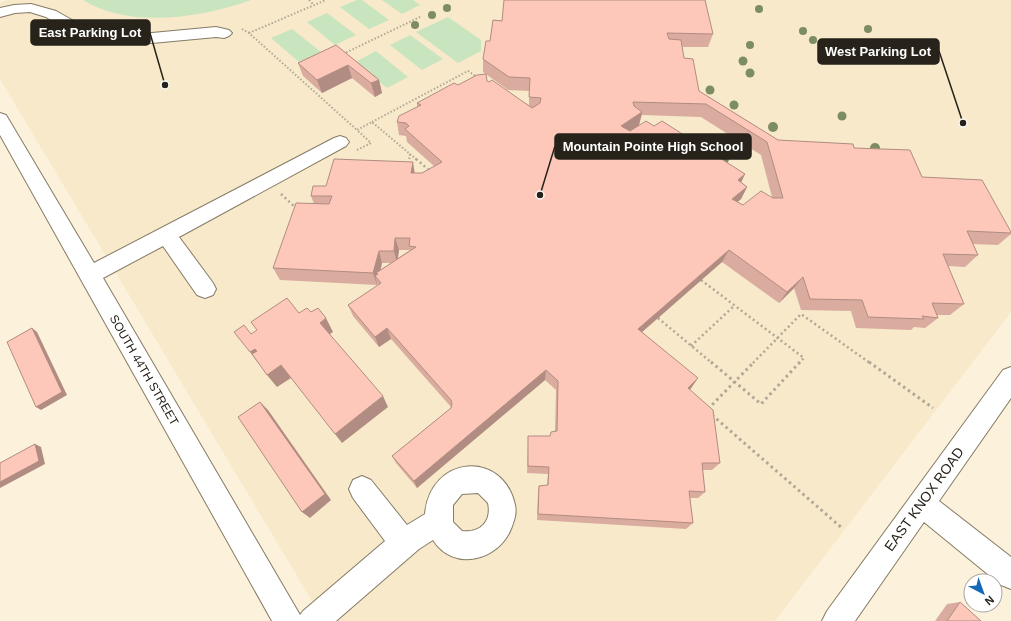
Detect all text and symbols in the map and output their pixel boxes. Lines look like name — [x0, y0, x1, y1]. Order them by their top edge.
callout: East Parking Lot — [31, 20, 150, 45]
text: East Parking Lot — [39, 25, 142, 40]
callout: West Parking Lot — [818, 39, 939, 64]
text: West Parking Lot — [825, 44, 932, 59]
callout: Mountain Pointe High School — [555, 134, 751, 159]
text: Mountain Pointe High School — [563, 139, 743, 154]
street label: SOUTH 44TH STREET — [107, 312, 182, 428]
street label: EAST KNOX ROAD — [881, 444, 967, 554]
north arrow — [963, 573, 1003, 613]
text: N — [983, 593, 996, 608]

